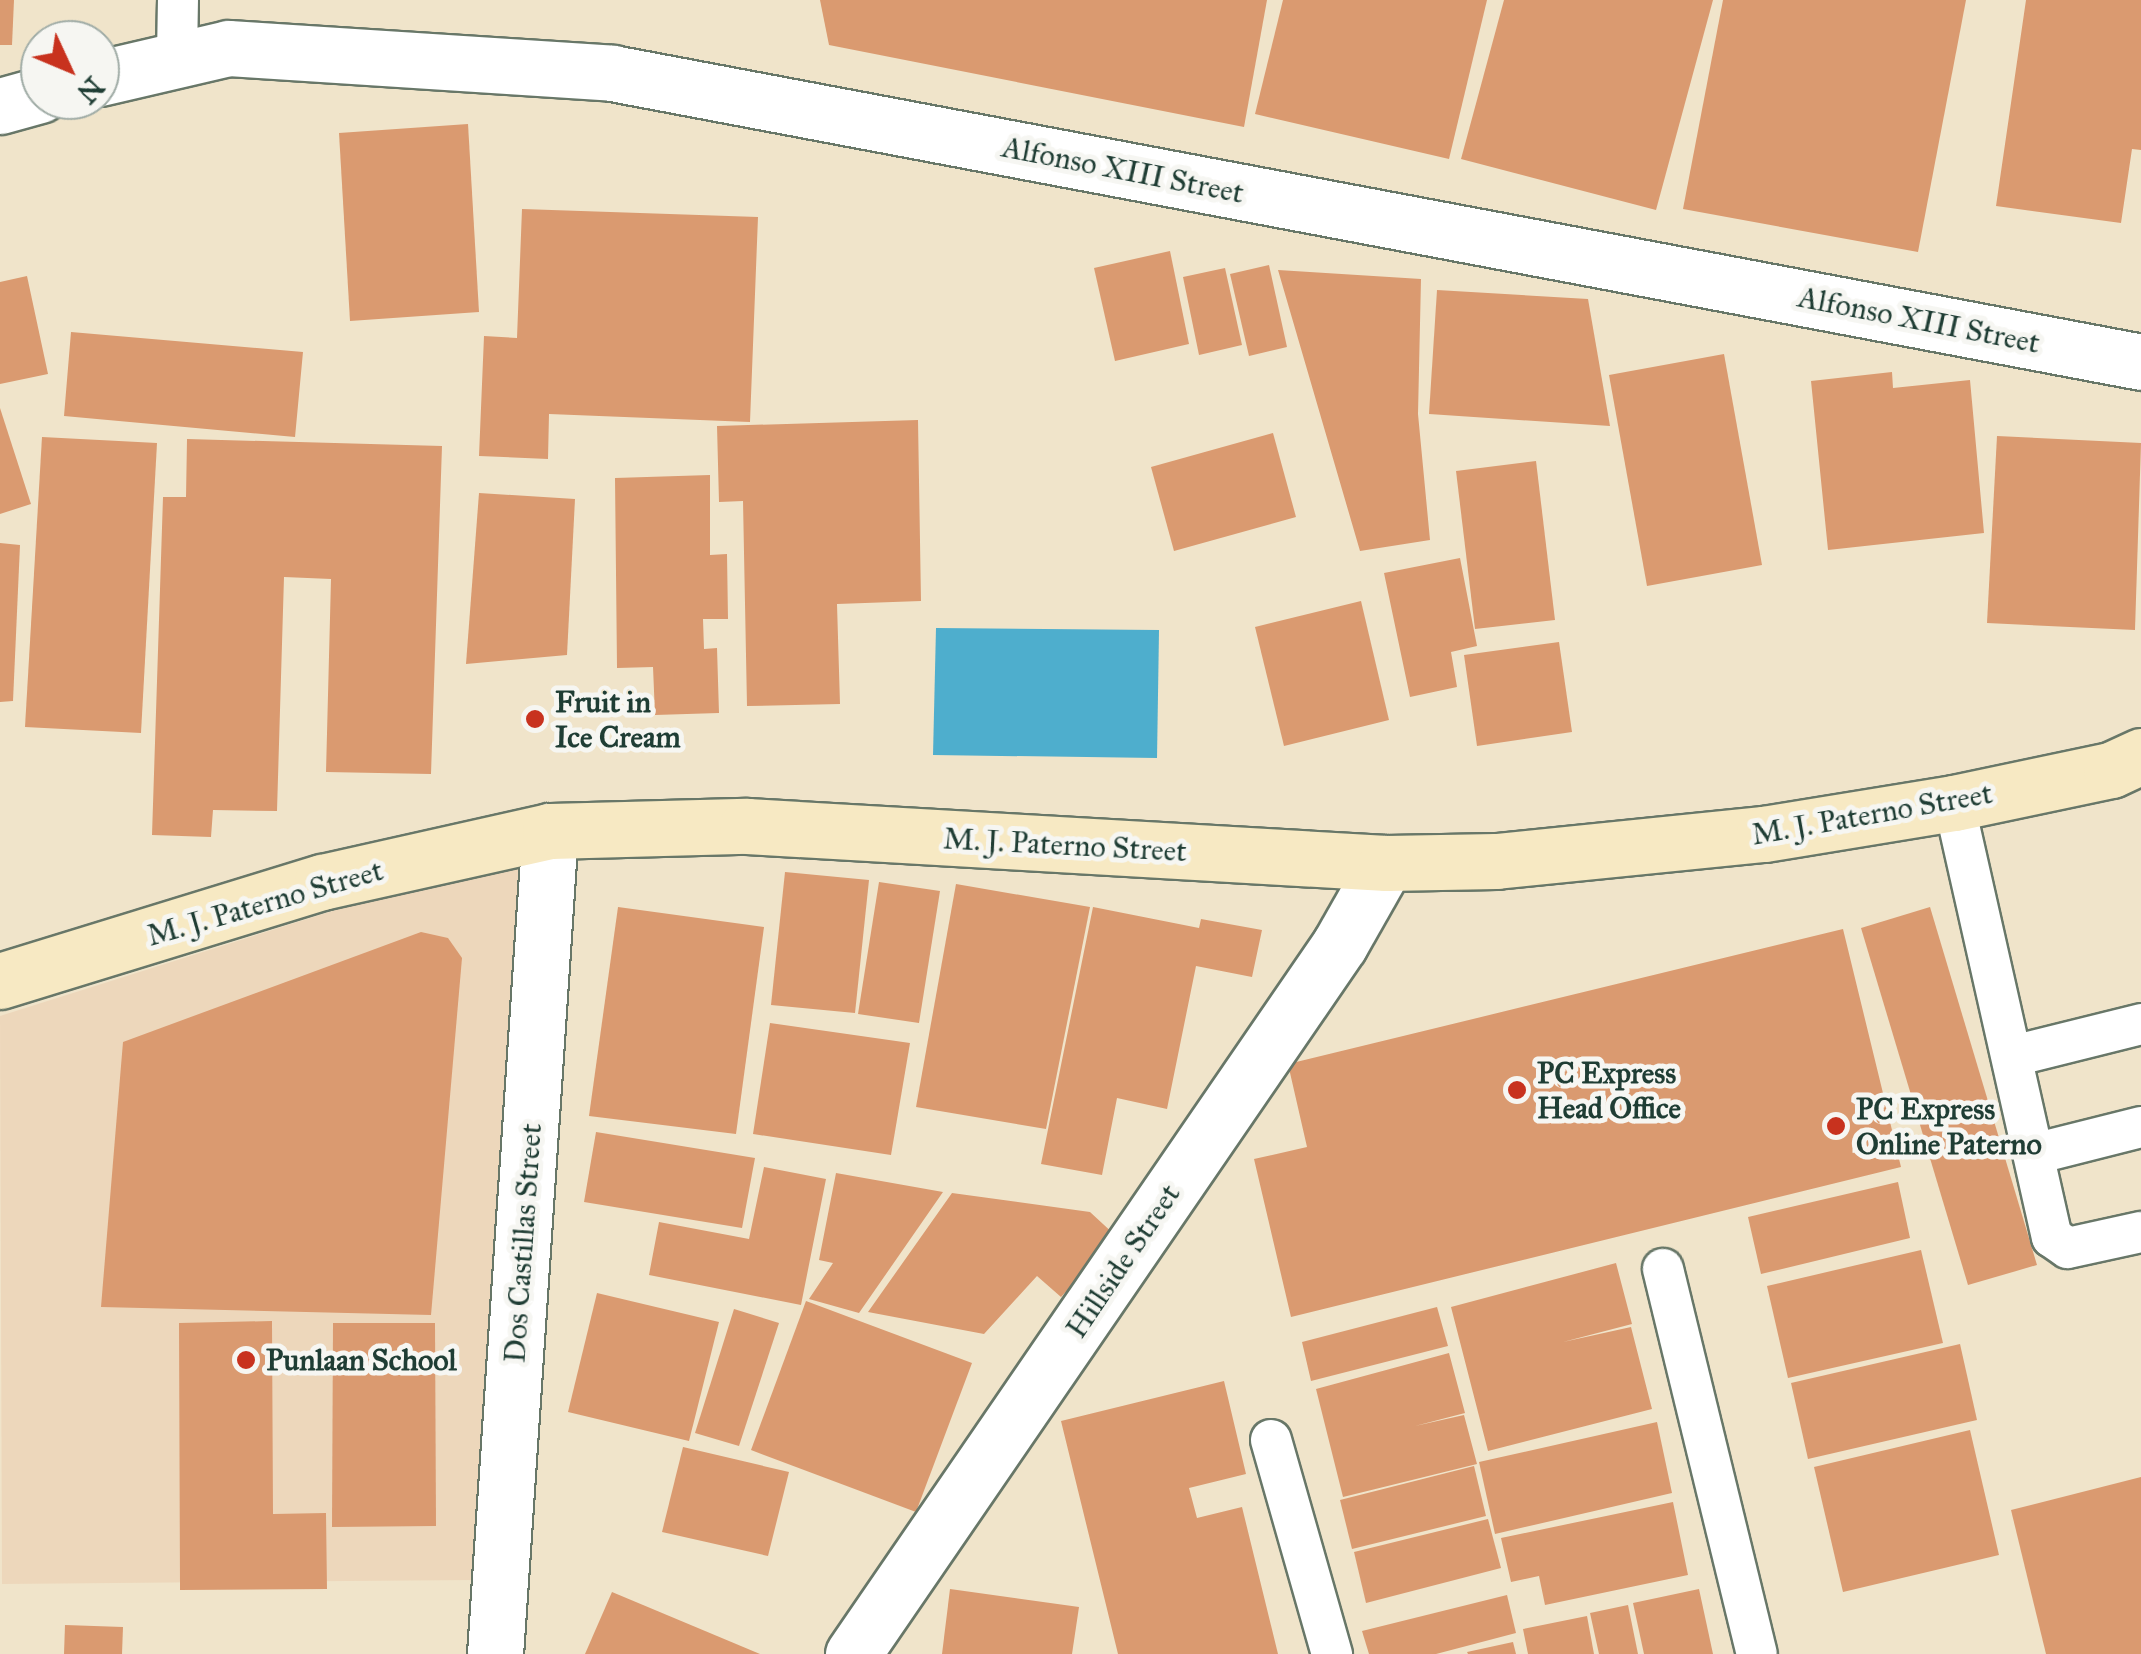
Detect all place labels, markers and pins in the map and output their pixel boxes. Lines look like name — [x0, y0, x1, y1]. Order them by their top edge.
place label: Fruit in Ice Cream — [555, 684, 681, 754]
marker: Fruit in Ice Cream — [524, 708, 546, 730]
place label: PC Express Head Office — [1537, 1055, 1681, 1126]
marker: PC Express Head Office — [1506, 1079, 1528, 1101]
place label: PC Express Online Paterno — [1856, 1091, 2042, 1162]
marker: PC Express Online Paterno — [1825, 1115, 1847, 1137]
place label: Punlaan School — [266, 1342, 457, 1378]
marker: Punlaan School — [235, 1349, 257, 1371]

